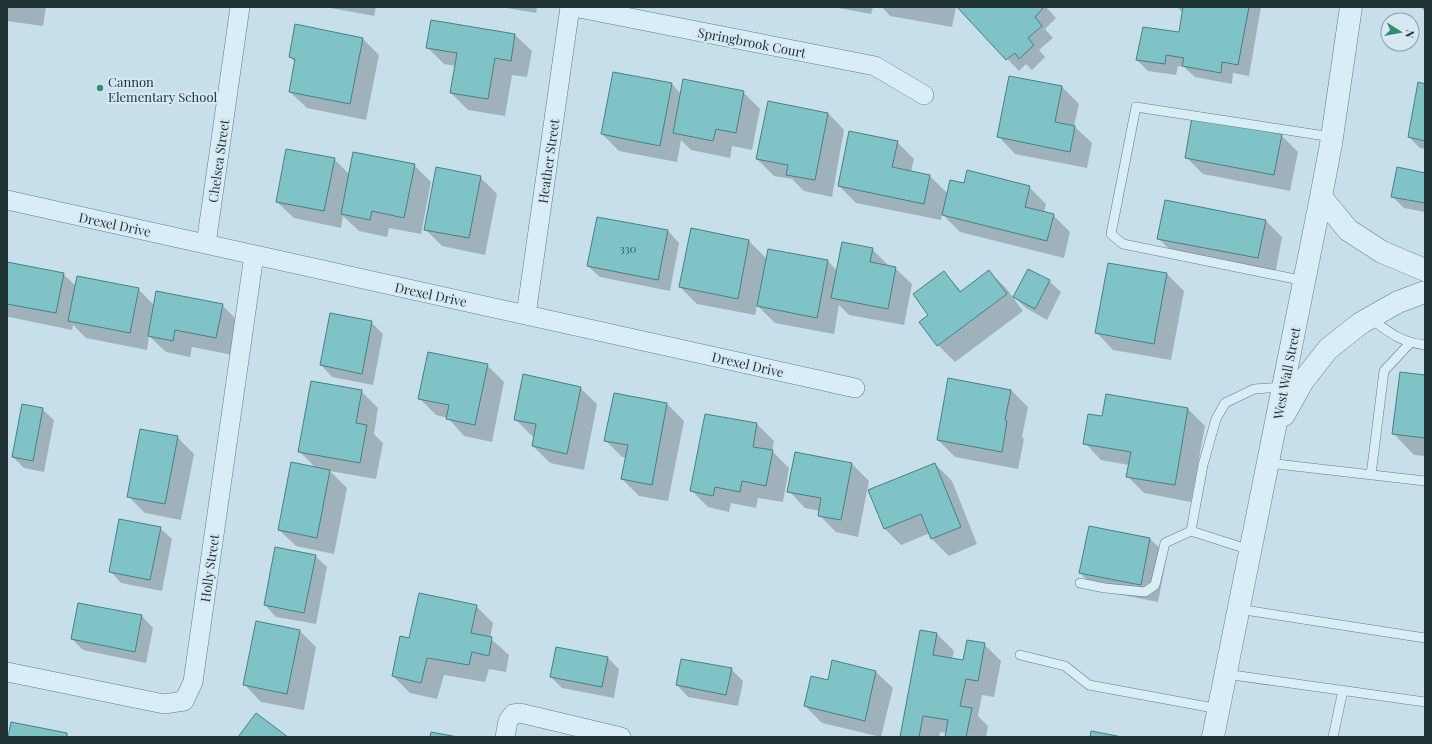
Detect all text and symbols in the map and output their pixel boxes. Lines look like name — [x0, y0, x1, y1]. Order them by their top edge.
north arrow — [1380, 12, 1420, 52]
street label: Springbrook Court — [696, 23, 808, 61]
text: N — [1402, 29, 1418, 39]
place label: Cannon Elementary School — [108, 73, 217, 105]
marker: Cannon Elementary School — [95, 83, 105, 93]
street label: Heather Street — [534, 117, 562, 204]
street label: Chelsea Street — [204, 118, 232, 204]
street label: Drexel Drive — [77, 208, 153, 240]
house number: 330 — [620, 241, 637, 256]
street label: Drexel Drive — [393, 278, 469, 310]
street label: West Wall Street — [1269, 325, 1303, 422]
street label: Drexel Drive — [710, 347, 786, 381]
street label: Holly Street — [196, 533, 222, 603]

